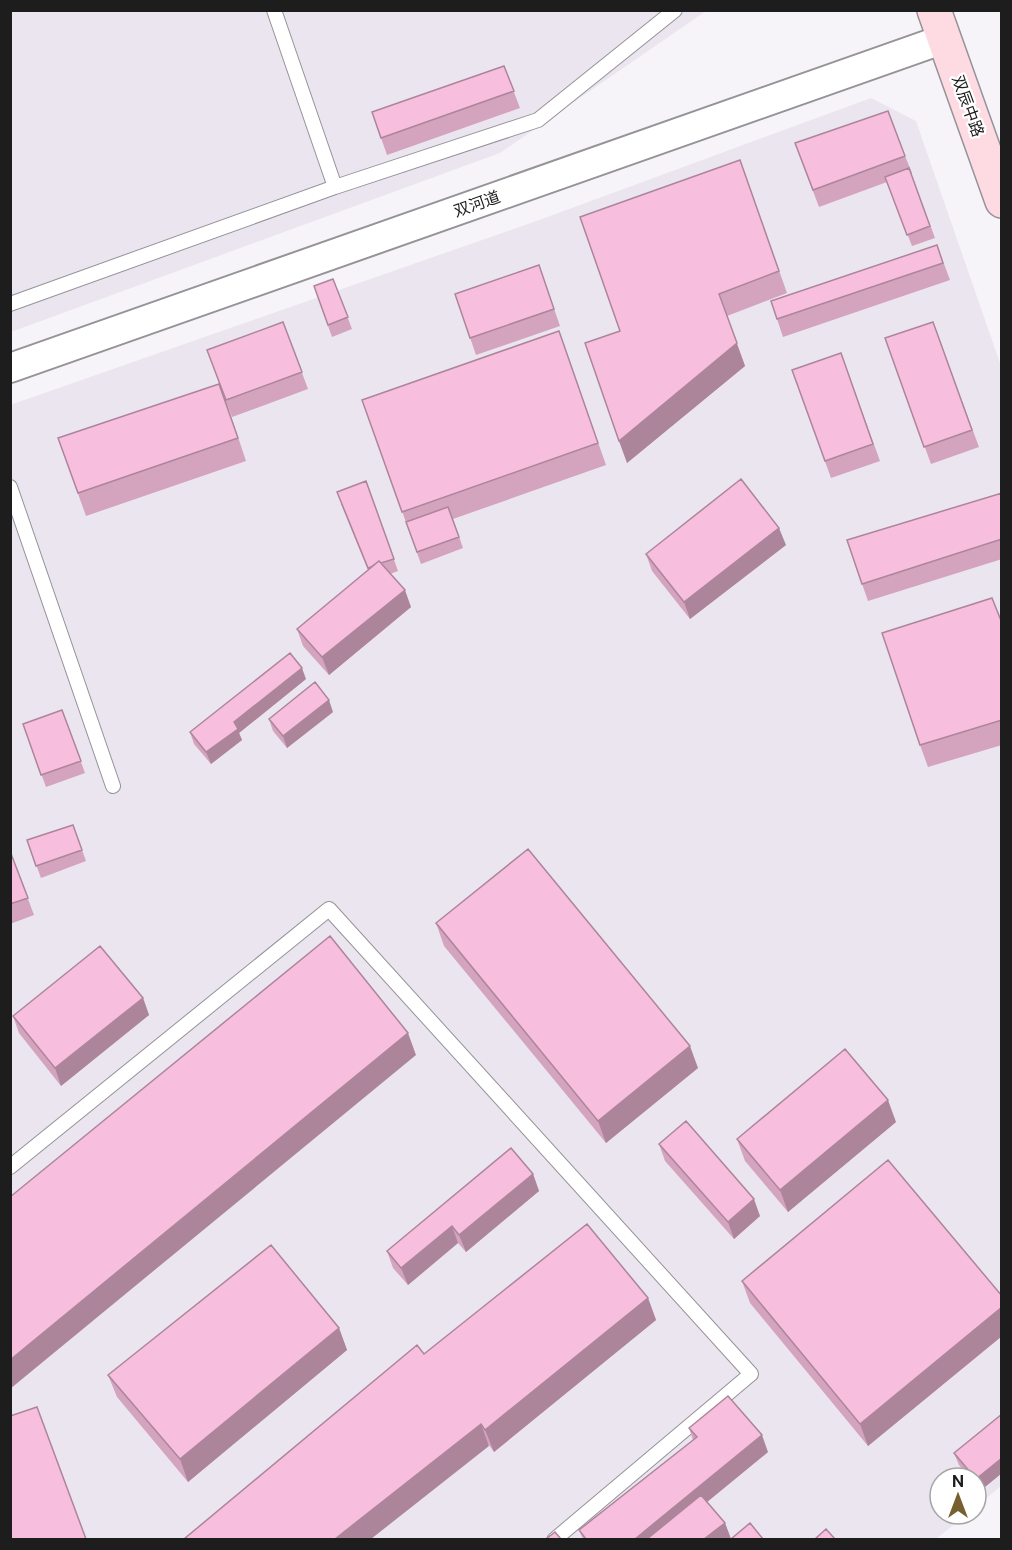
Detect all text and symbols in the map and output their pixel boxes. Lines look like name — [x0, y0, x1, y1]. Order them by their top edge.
street label: 双辰中路 — [948, 73, 988, 139]
street label: 双河道 — [451, 187, 503, 221]
north arrow — [928, 1466, 988, 1526]
text: N — [952, 1472, 964, 1491]

